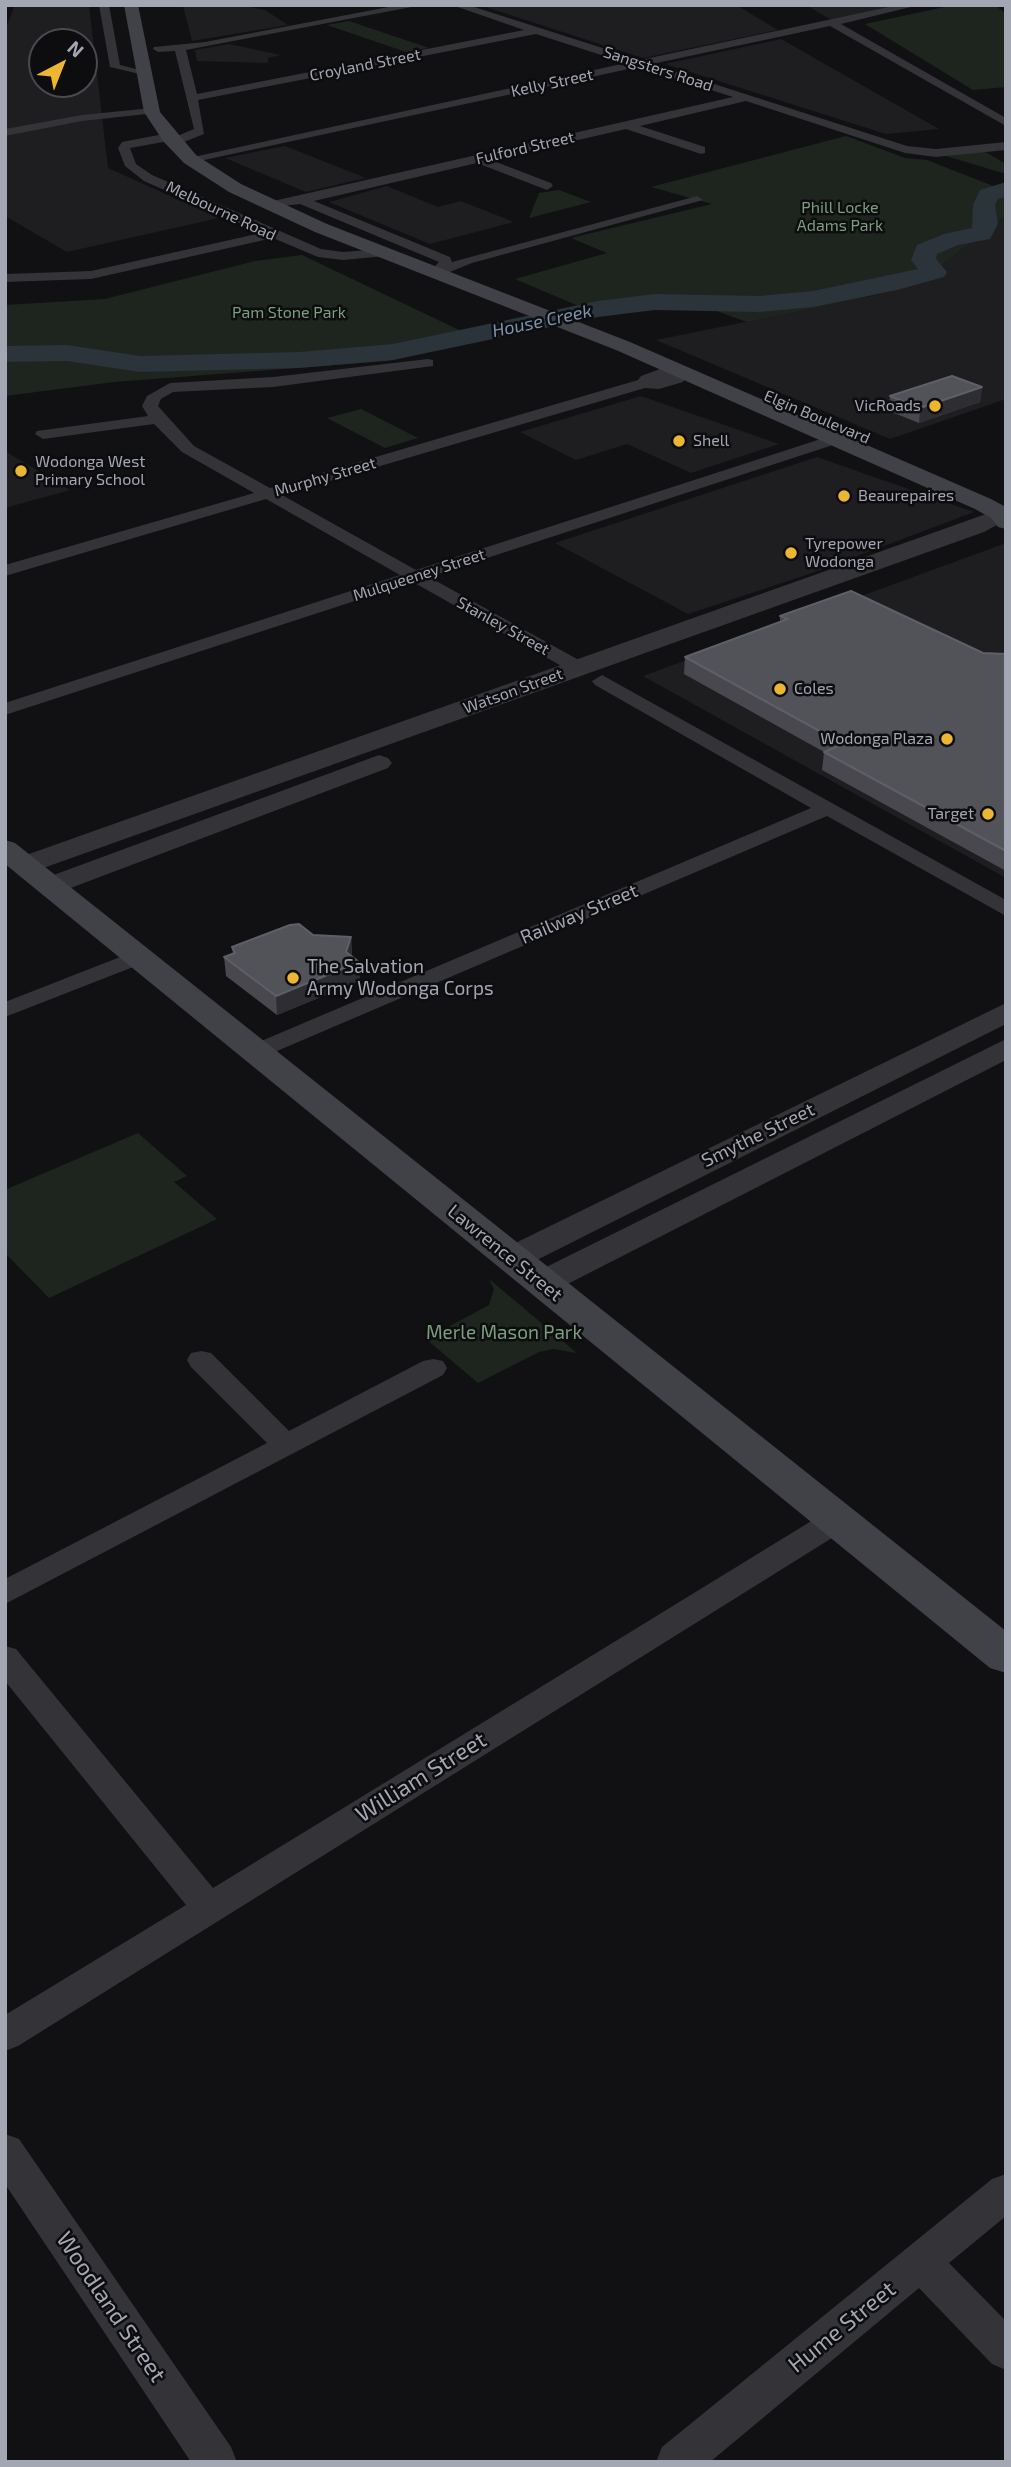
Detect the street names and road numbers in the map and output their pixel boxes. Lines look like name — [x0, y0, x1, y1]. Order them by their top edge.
street label: Sangsters Road — [601, 42, 715, 96]
street label: Croyland Street — [308, 45, 422, 85]
street label: Kelly Street — [509, 65, 595, 101]
street label: Fulford Street — [474, 127, 576, 169]
street label: Melbourne Road — [163, 177, 279, 245]
street label: Elgin Boulevard — [761, 386, 873, 448]
street label: Murphy Street — [272, 453, 378, 501]
street label: Mulqueeney Street — [351, 545, 487, 605]
street label: Stanley Street — [453, 593, 553, 659]
street label: Watson Street — [461, 664, 565, 718]
street label: Railway Street — [517, 879, 641, 949]
street label: Smythe Street — [698, 1098, 818, 1172]
street label: Lawrence Street — [443, 1200, 567, 1306]
street label: William Street — [351, 1726, 491, 1828]
street label: Woodland Street — [50, 2226, 172, 2388]
street label: Hume Street — [783, 2275, 901, 2379]

